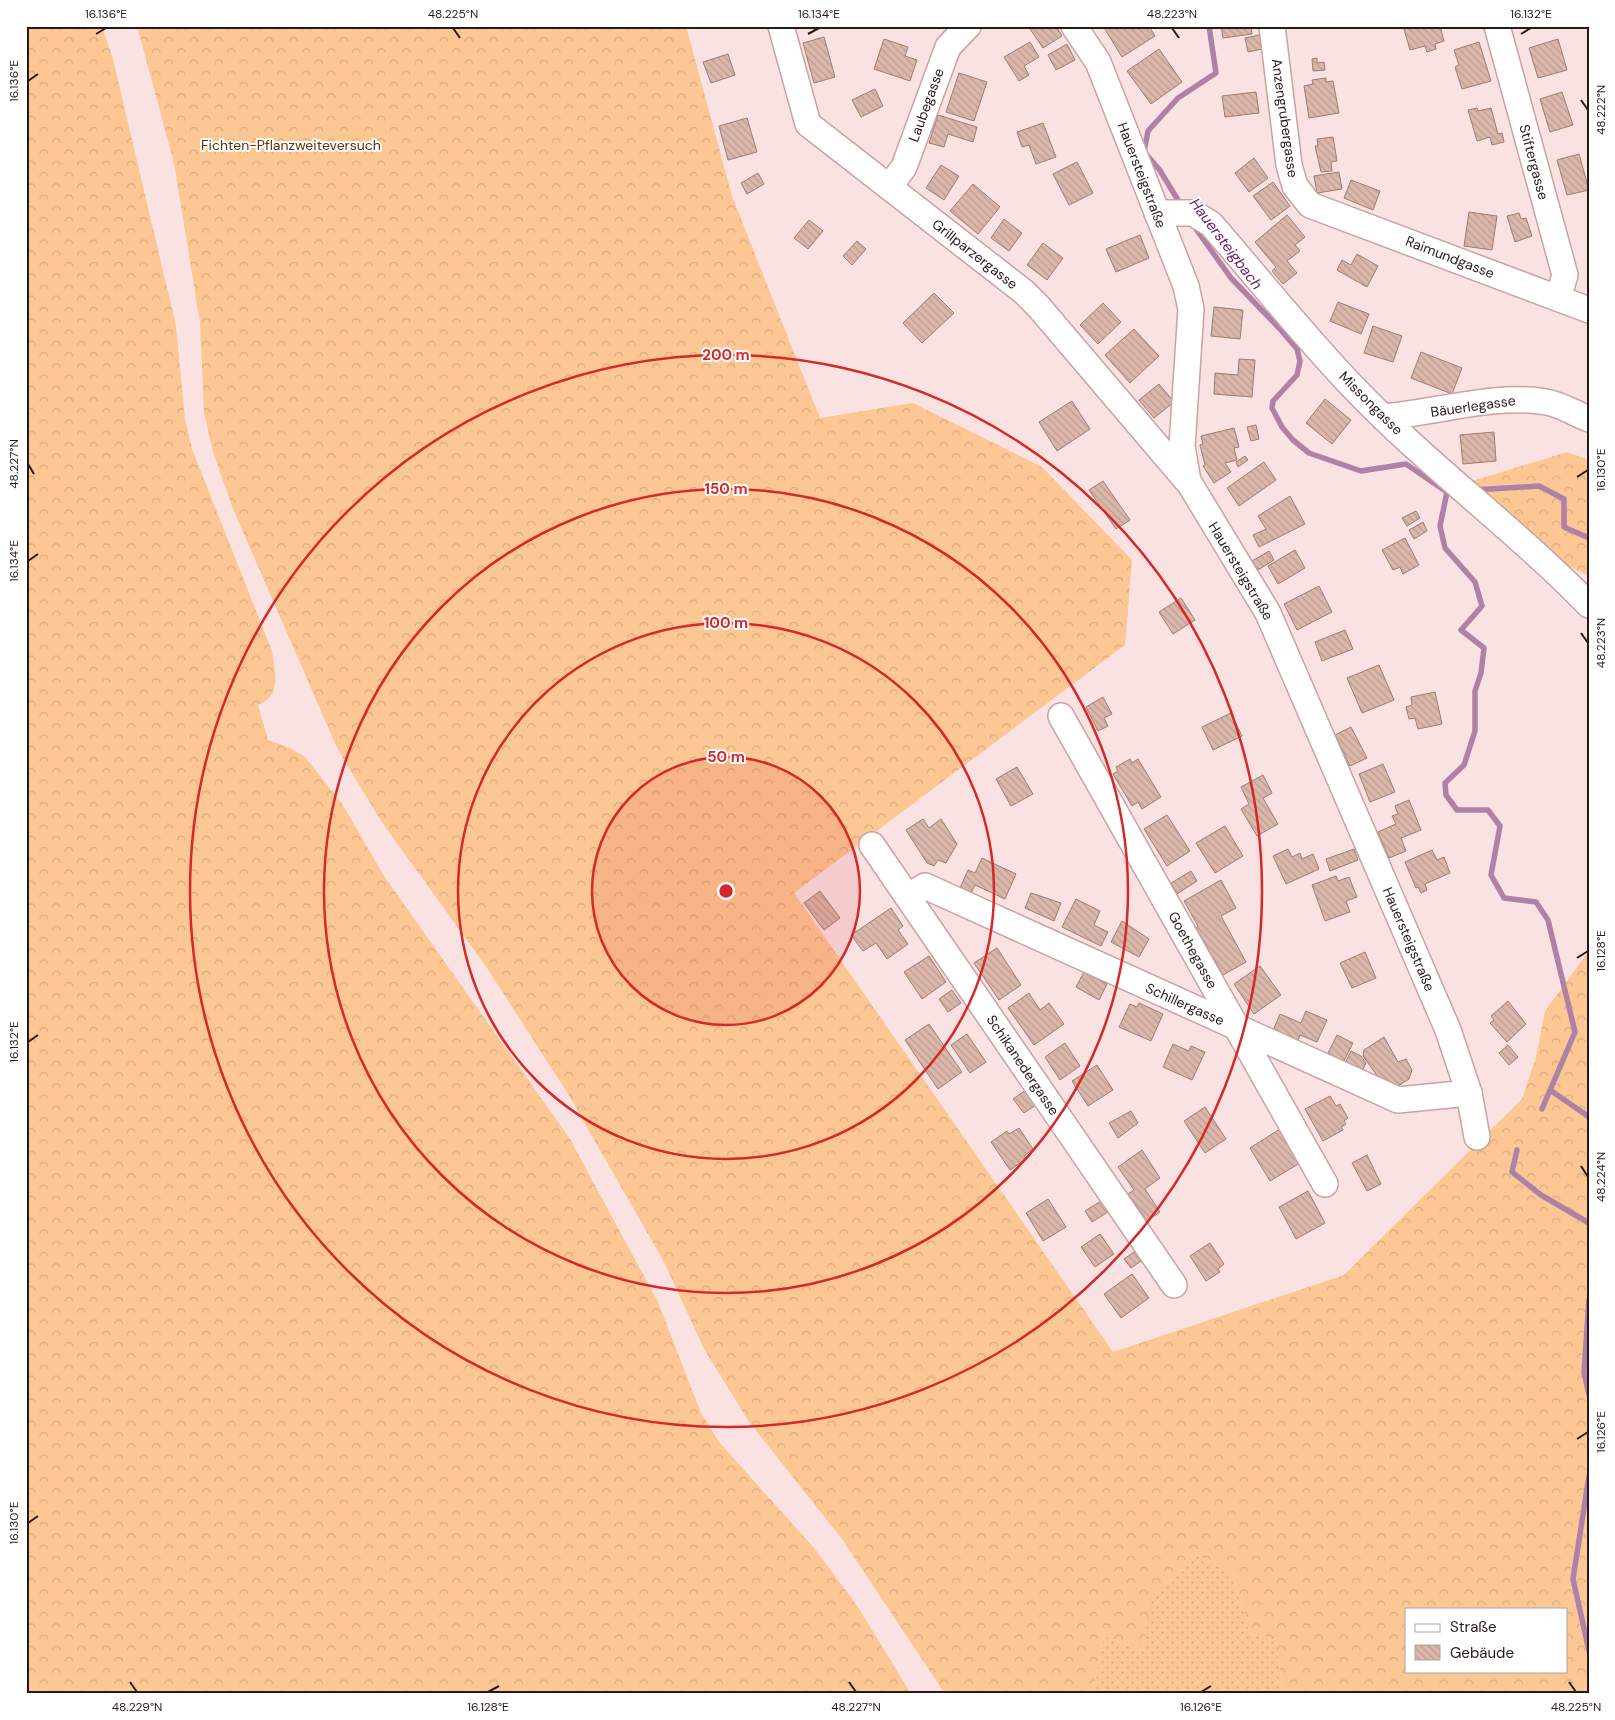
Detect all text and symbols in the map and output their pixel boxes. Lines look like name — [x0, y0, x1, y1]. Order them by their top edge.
text: 16.136°E — [85, 6, 127, 22]
text: 48.225°N — [428, 6, 478, 22]
text: 16.134°E — [798, 6, 840, 22]
text: 48.223°N — [1147, 6, 1197, 22]
text: 16.132°E — [1510, 6, 1552, 22]
street label: Anzengrubergasse — [1268, 57, 1302, 179]
text: 16.136°E — [6, 60, 22, 102]
street label: Laubegasse — [904, 66, 948, 144]
text: 48.222°N — [1593, 85, 1609, 135]
street label: Hauersteigstraße — [1114, 120, 1170, 230]
street label: Stiftergasse — [1515, 122, 1553, 202]
park label: Fichten-Pflanzweiteversuch — [201, 136, 381, 154]
water label: Hauersteigbach — [1185, 194, 1267, 294]
street label: Grillparzergasse — [929, 215, 1021, 293]
street label: Raimundgasse — [1403, 232, 1497, 282]
text: 200 m — [702, 345, 750, 365]
street label: Missongasse — [1335, 367, 1407, 439]
street label: Bäuerlegasse — [1429, 391, 1517, 421]
text: 48.227°N — [6, 439, 22, 489]
text: 16.130°E — [1593, 448, 1609, 491]
text: 150 m — [705, 479, 748, 499]
street label: Hauersteigstraße — [1205, 519, 1277, 623]
text: 16.134°E — [6, 540, 22, 582]
text: 100 m — [704, 613, 748, 633]
text: 48.223°N — [1593, 618, 1609, 668]
text: 50 m — [707, 747, 745, 767]
centre of rings — [717, 882, 735, 900]
street label: Hauersteigstraße — [1379, 884, 1439, 994]
street label: Goethegasse — [1164, 908, 1222, 992]
text: 16.128°E — [1593, 930, 1609, 972]
street label: Schillergasse — [1143, 979, 1227, 1029]
street label: Schikanedergasse — [983, 1011, 1063, 1119]
text: 16.132°E — [6, 1021, 22, 1063]
text: 48.224°N — [1593, 1152, 1609, 1202]
text: 16.126°E — [1593, 1411, 1609, 1453]
text: 16.130°E — [6, 1501, 22, 1544]
legend — [1405, 1608, 1568, 1672]
text: Straße — [1450, 1617, 1497, 1637]
text: Gebäude — [1450, 1643, 1514, 1663]
text: 48.229°N — [112, 1699, 162, 1715]
text: 16.128°E — [467, 1699, 509, 1715]
text: 48.227°N — [831, 1699, 881, 1715]
text: 16.126°E — [1180, 1699, 1222, 1715]
text: 48.225°N — [1551, 1699, 1601, 1715]

